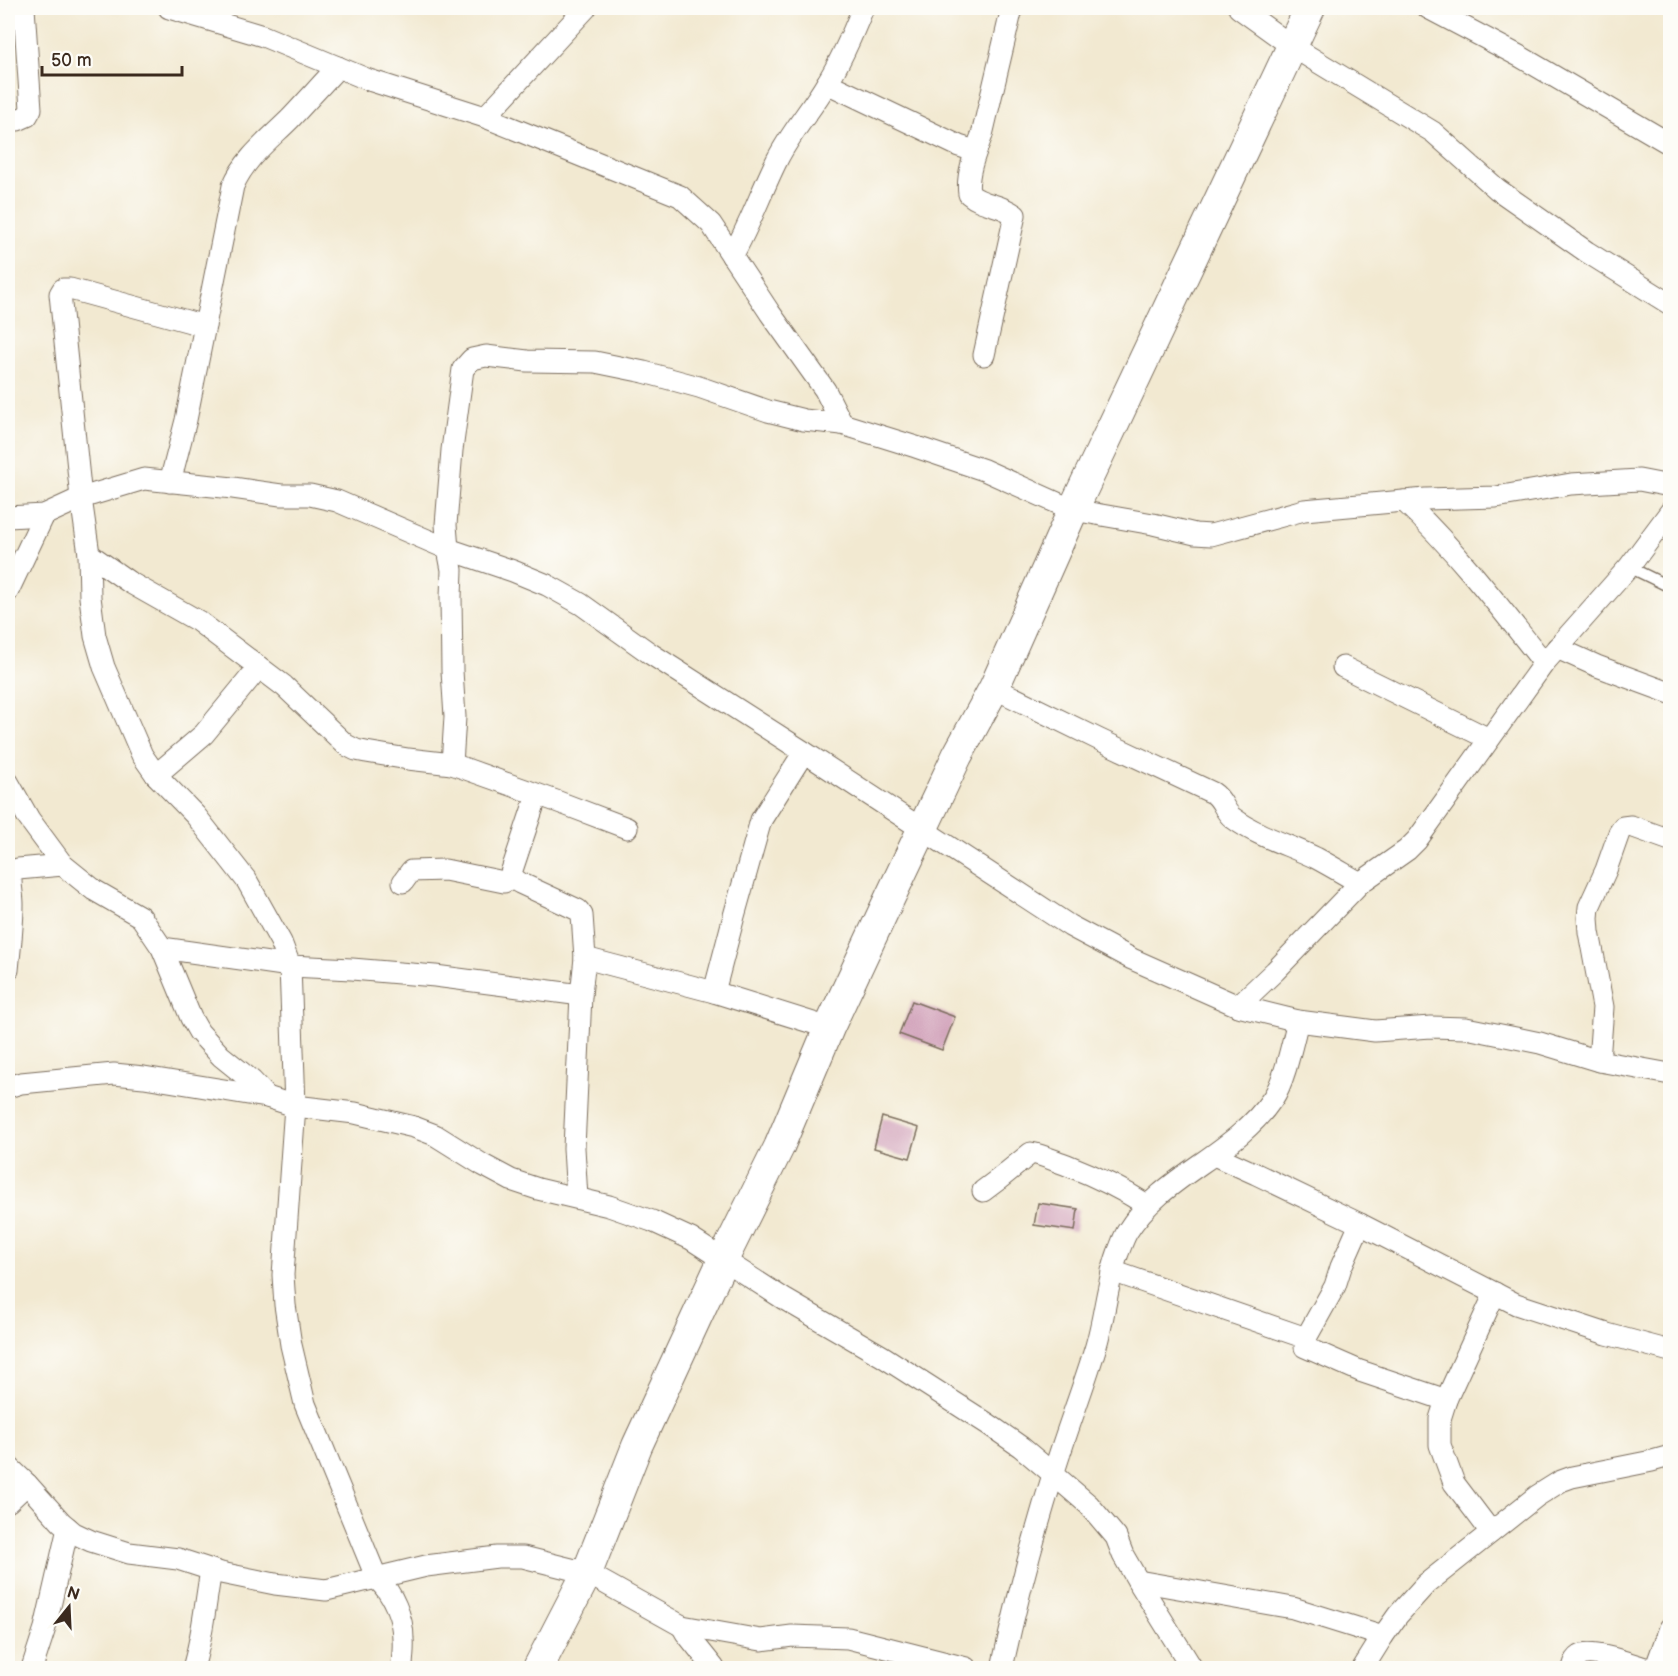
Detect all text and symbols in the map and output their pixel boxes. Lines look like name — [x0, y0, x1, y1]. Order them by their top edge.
scale bar — [42, 39, 182, 77]
text: 50 m — [51, 50, 92, 71]
north arrow — [39, 1577, 99, 1637]
text: N — [65, 1583, 82, 1605]

